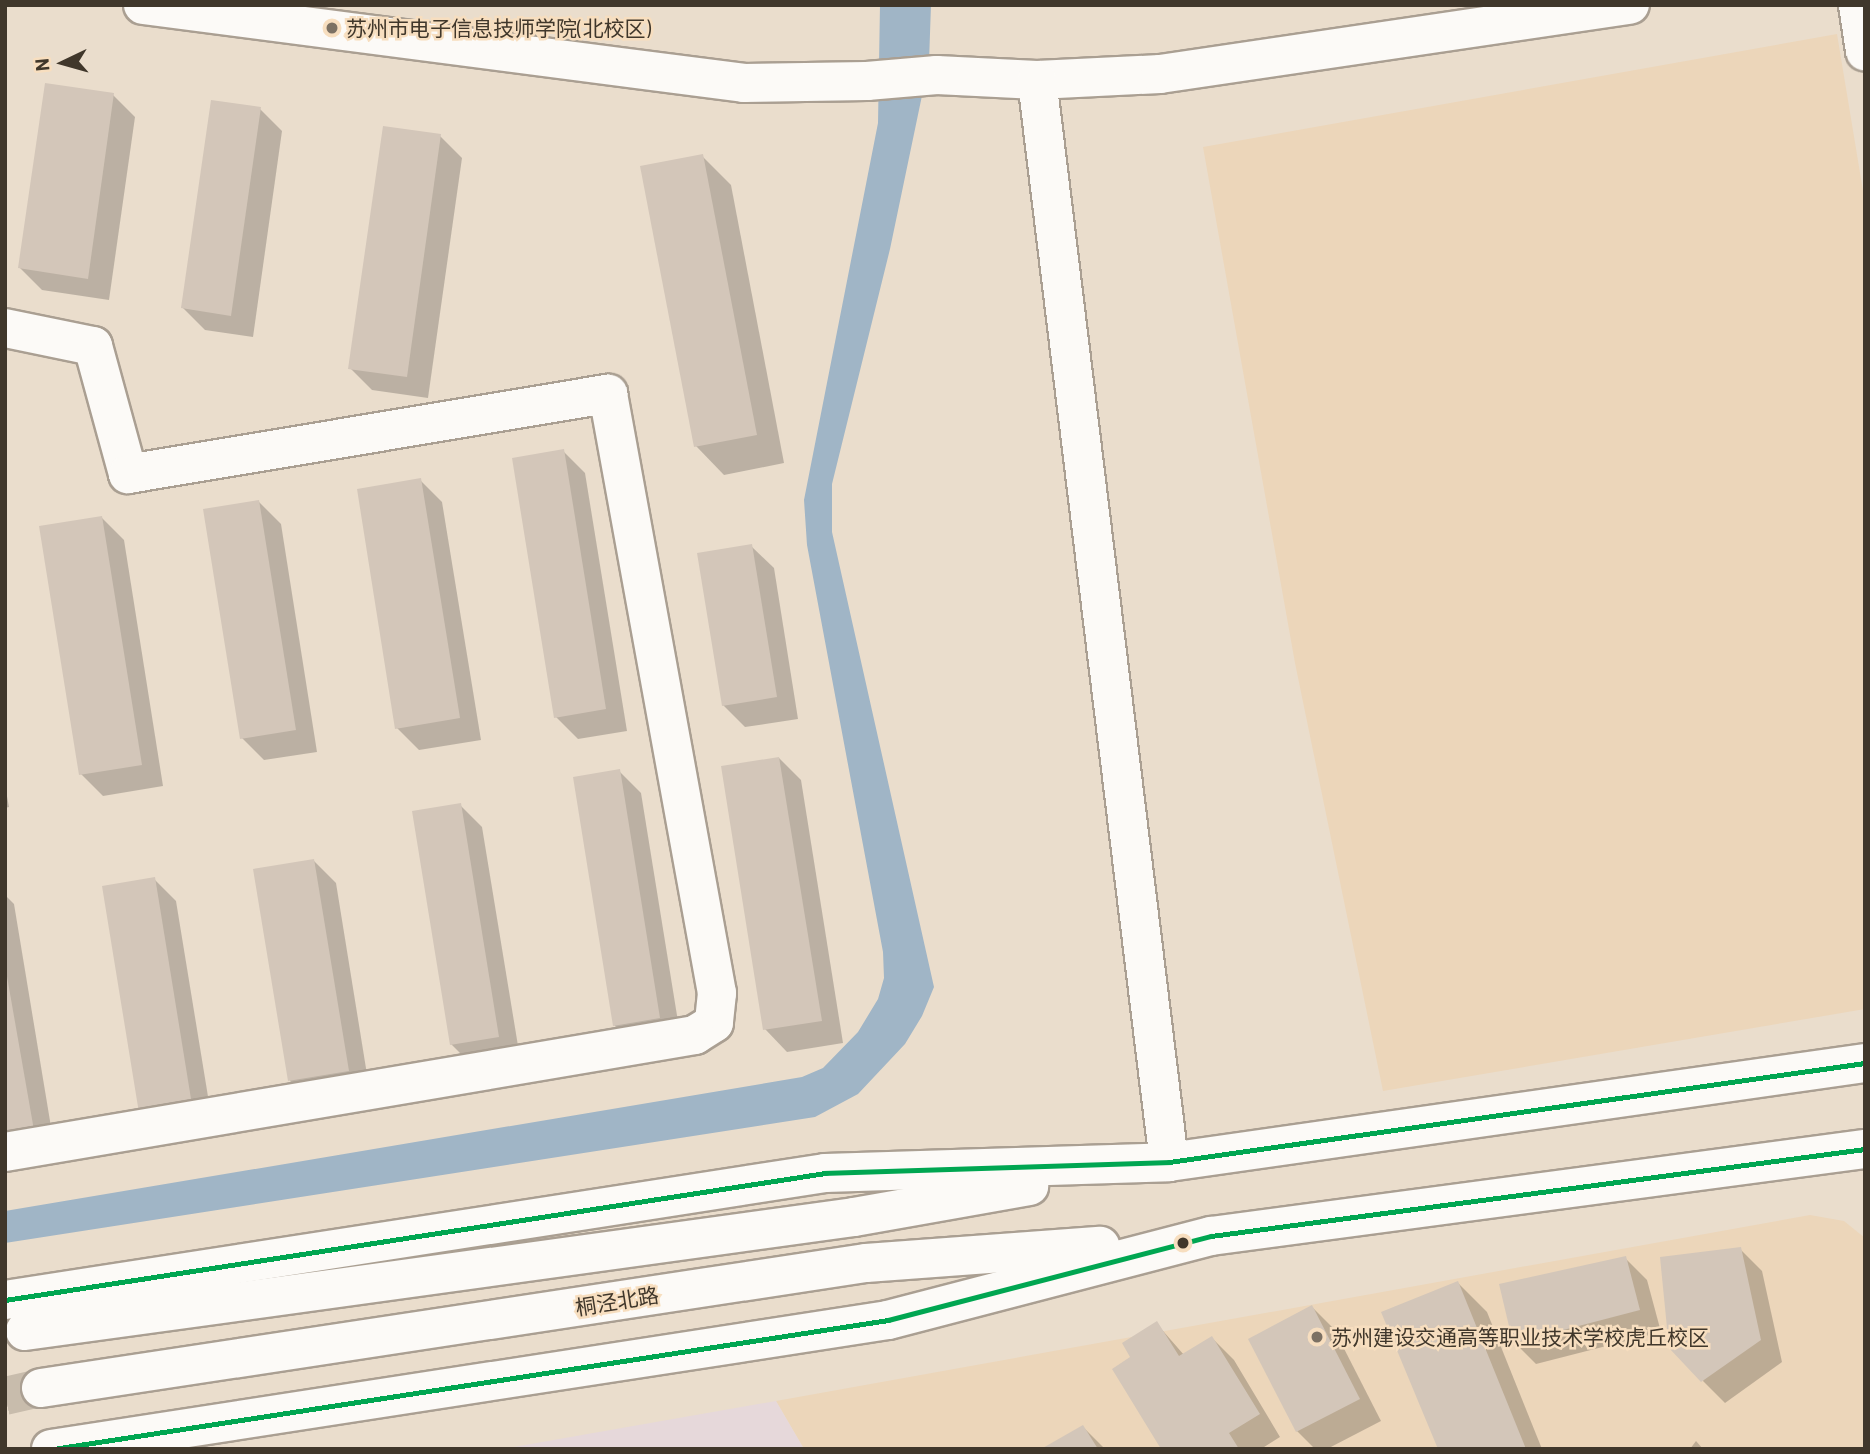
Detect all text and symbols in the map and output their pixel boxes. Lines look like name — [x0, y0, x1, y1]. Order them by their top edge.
place label: 苏州市电子信息技师学院(北校区) — [346, 15, 651, 41]
marker: 苏州市电子信息技师学院(北校区) — [324, 20, 340, 36]
north arrow — [28, 28, 98, 98]
text: N — [30, 58, 54, 72]
unlabelled marker — [1176, 1236, 1190, 1250]
street label: 桐泾北路 — [574, 1282, 660, 1320]
place label: 苏州建设交通高等职业技术学校虎丘校区 — [1331, 1324, 1709, 1350]
marker: 苏州建设交通高等职业技术学校虎丘校区 — [1309, 1329, 1325, 1345]

